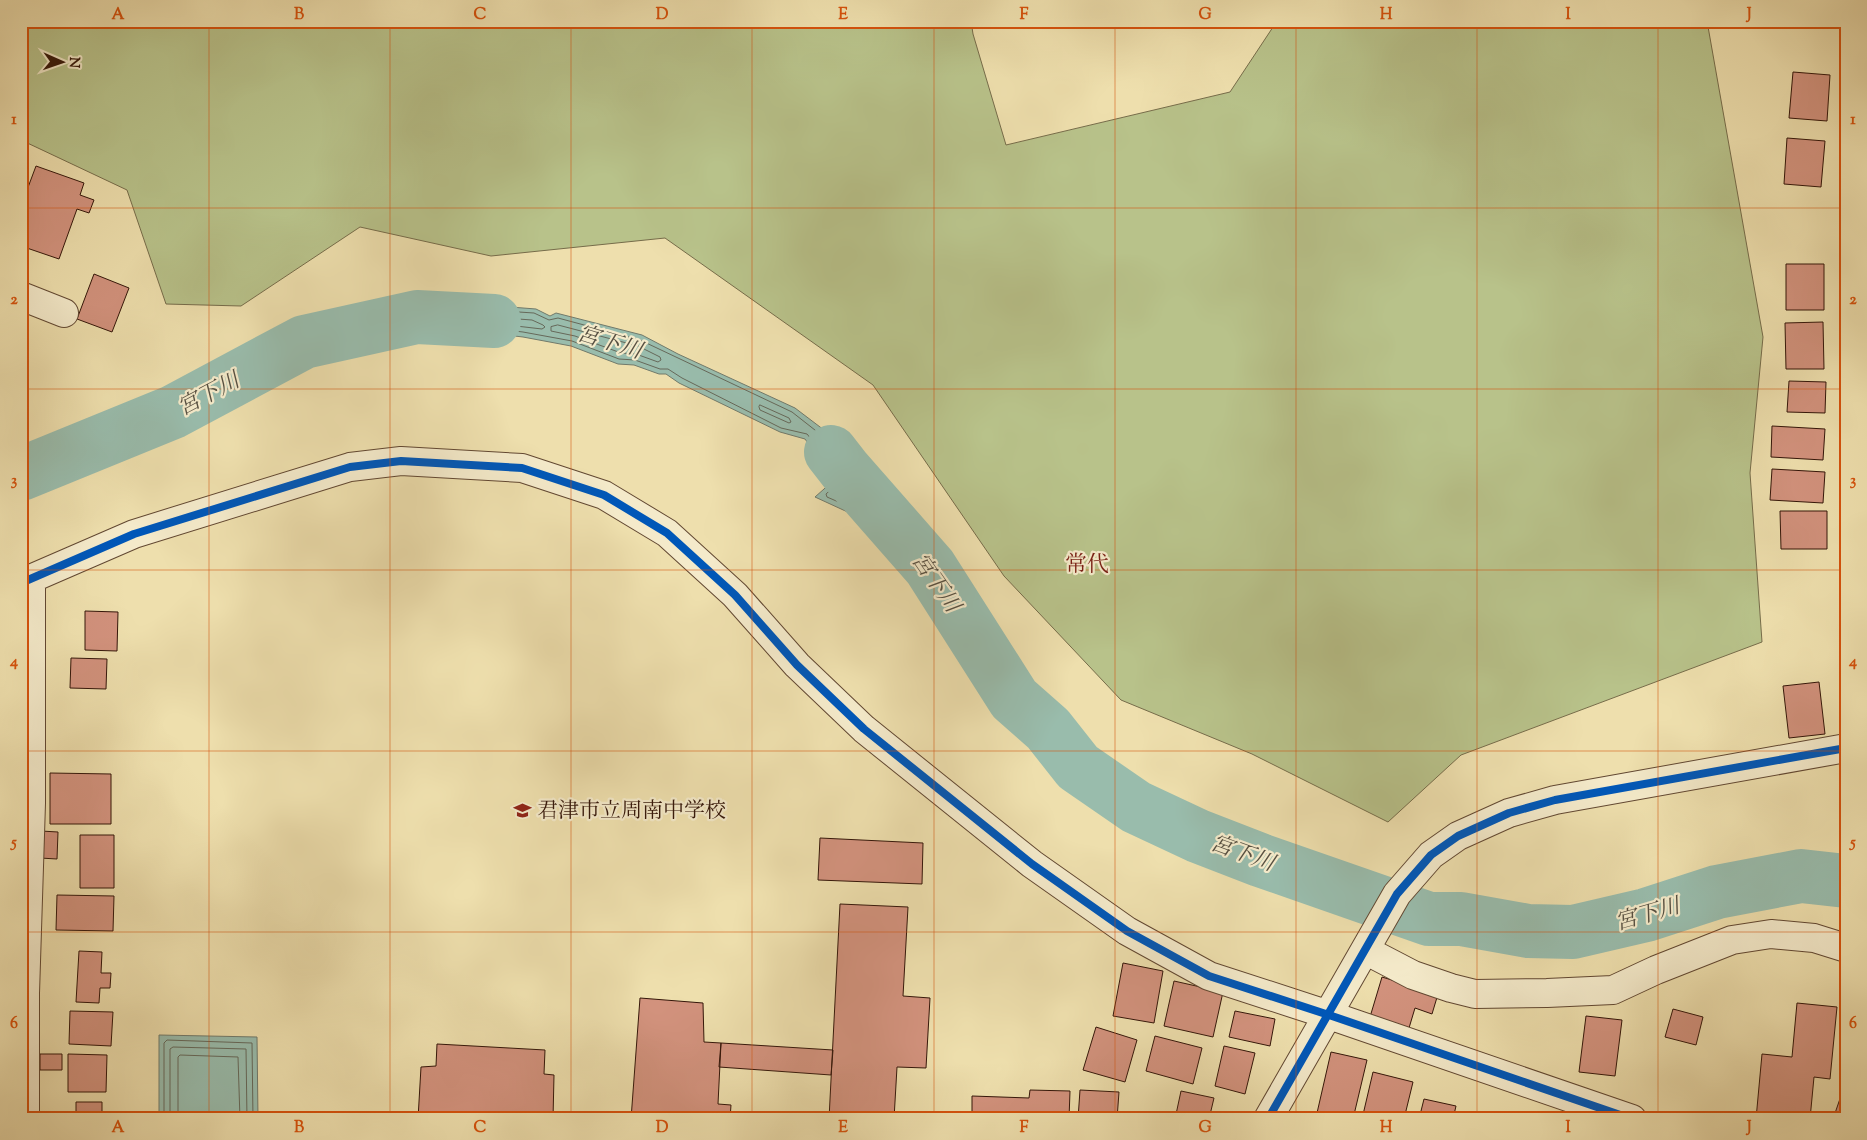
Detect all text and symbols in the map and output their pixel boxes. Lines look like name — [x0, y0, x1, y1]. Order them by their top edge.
text: A — [112, 4, 125, 27]
text: B — [294, 4, 304, 27]
text: C — [474, 4, 487, 27]
text: D — [656, 4, 669, 27]
text: E — [838, 4, 848, 27]
text: F — [1020, 4, 1029, 27]
text: G — [1198, 4, 1212, 27]
text: H — [1380, 4, 1393, 27]
text: I — [1565, 4, 1571, 27]
text: J — [1745, 4, 1752, 27]
north arrow — [38, 38, 88, 88]
text: N — [63, 56, 83, 68]
text: 1 — [11, 109, 17, 132]
text: 1 — [1850, 109, 1856, 132]
text: 2 — [10, 289, 18, 312]
text: 2 — [1849, 289, 1857, 312]
water label: 宮下川 — [573, 319, 647, 369]
water label: 宮下川 — [173, 365, 248, 425]
text: 3 — [11, 470, 18, 493]
text: 3 — [1850, 470, 1857, 493]
water label: 宮下川 — [903, 548, 968, 622]
district label: 常代 — [1065, 550, 1109, 582]
text: 4 — [9, 651, 18, 674]
text: 4 — [1848, 651, 1857, 674]
place label: 君津市立周南中学校 — [537, 797, 726, 827]
school or university icon: 君津市立周南中学校 — [513, 800, 533, 820]
water label: 宮下川 — [1205, 828, 1280, 882]
text: 5 — [9, 832, 17, 855]
text: 5 — [1848, 832, 1856, 855]
water label: 宮下川 — [1612, 891, 1686, 940]
text: 6 — [10, 1013, 18, 1036]
text: 6 — [1849, 1013, 1857, 1036]
text: A — [112, 1117, 125, 1140]
text: B — [294, 1117, 304, 1140]
text: C — [474, 1117, 487, 1140]
text: D — [656, 1117, 669, 1140]
text: E — [838, 1117, 848, 1140]
text: F — [1020, 1117, 1029, 1140]
text: G — [1198, 1117, 1212, 1140]
text: H — [1380, 1117, 1393, 1140]
text: I — [1565, 1117, 1571, 1140]
text: J — [1745, 1117, 1752, 1140]

